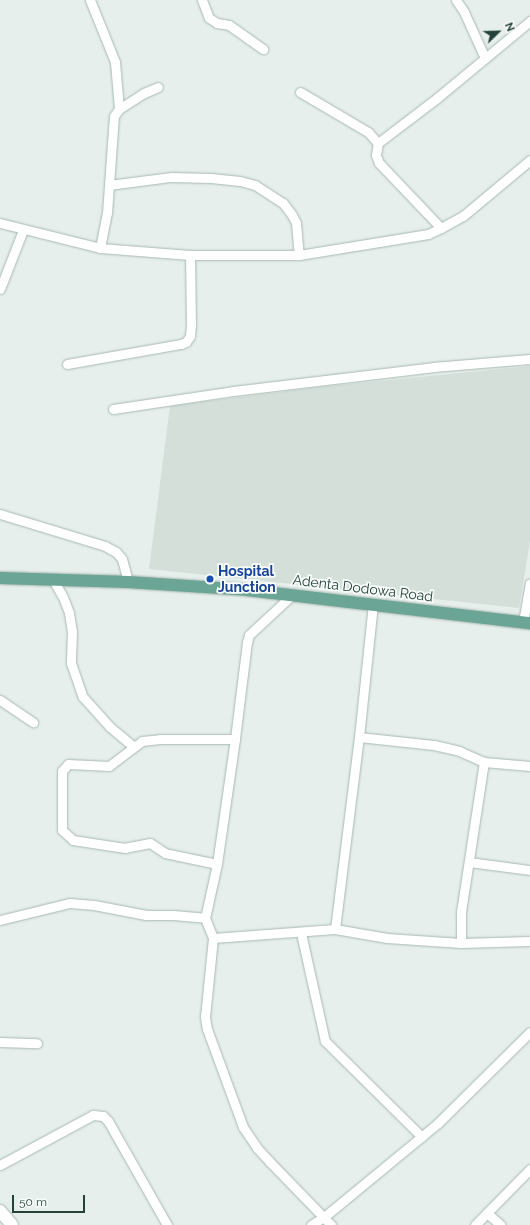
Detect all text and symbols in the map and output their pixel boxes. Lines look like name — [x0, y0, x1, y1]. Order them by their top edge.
north arrow — [478, 12, 518, 52]
text: N — [502, 21, 517, 34]
place label: Hospital Junction — [218, 563, 276, 596]
street label: Adenta Dodowa Road — [292, 571, 434, 605]
marker: Hospital Junction — [205, 574, 215, 584]
scale bar — [14, 1187, 87, 1213]
text: 50 m — [19, 1195, 47, 1209]

